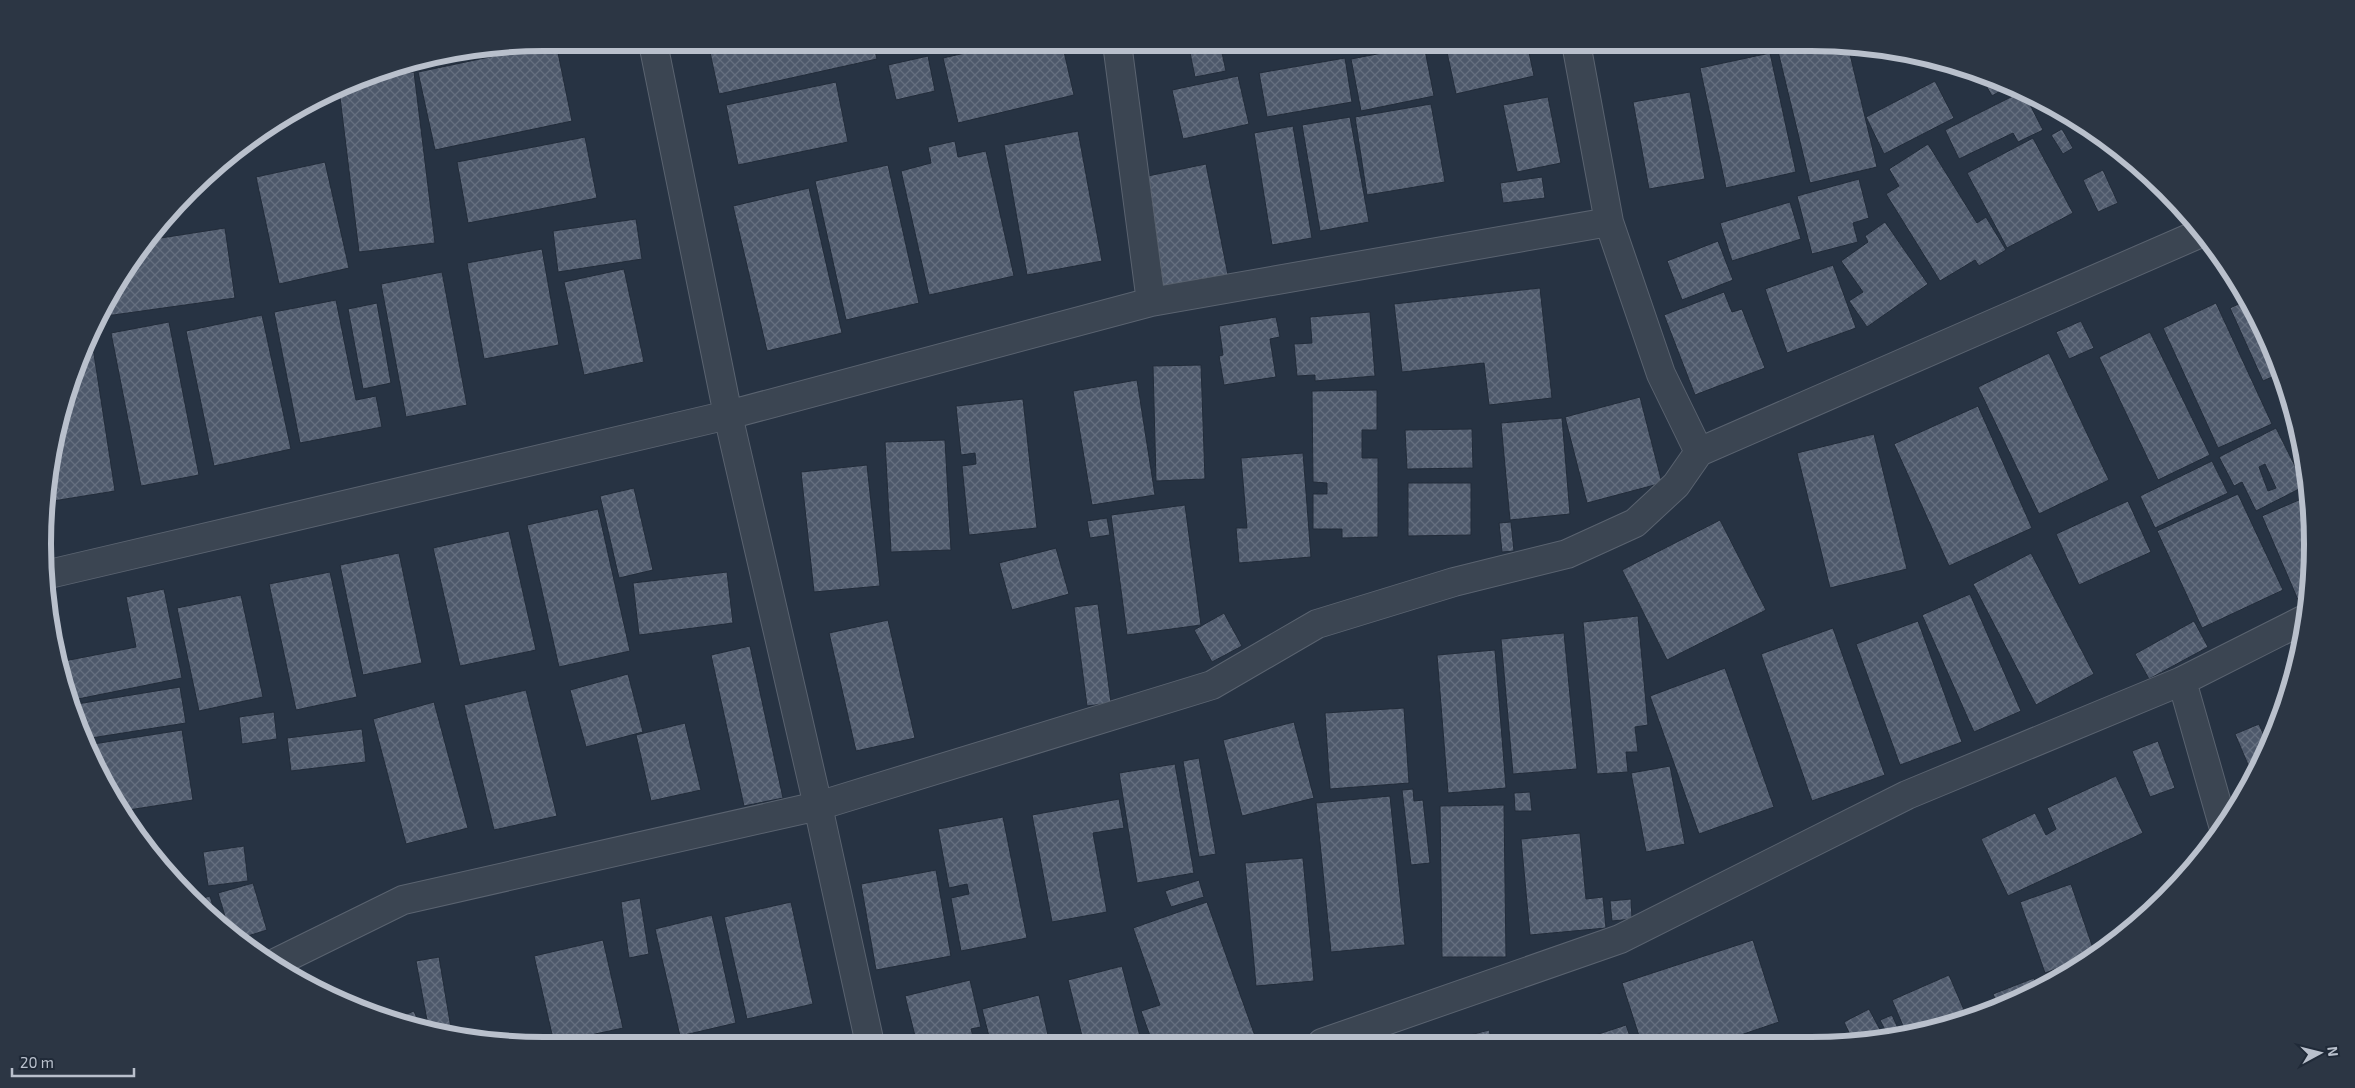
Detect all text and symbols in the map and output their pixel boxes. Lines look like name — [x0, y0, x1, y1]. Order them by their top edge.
north arrow — [2295, 1028, 2345, 1078]
text: N — [2324, 1045, 2342, 1057]
scale bar — [12, 1046, 135, 1078]
text: 20 m — [20, 1053, 54, 1071]

